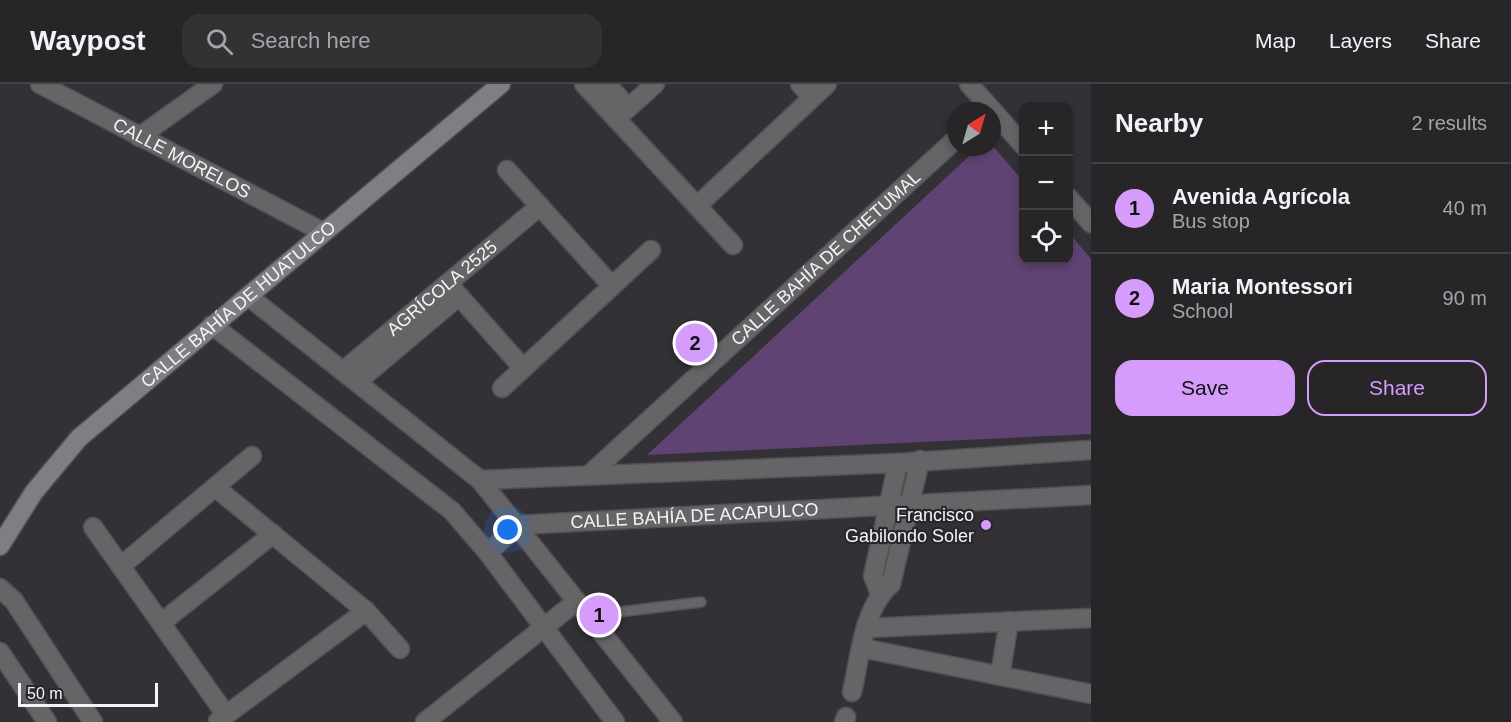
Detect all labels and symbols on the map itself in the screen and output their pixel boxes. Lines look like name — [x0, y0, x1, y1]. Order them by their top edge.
north arrow — [947, 102, 1001, 156]
street label: CALLE MORELOS — [110, 114, 254, 202]
street label: CALLE BAHÍA DE CHETUMAL — [727, 167, 924, 350]
street label: CALLE BAHÍA DE HUATULCO — [137, 217, 340, 392]
street label: AGRÍCOLA 2525 — [383, 236, 501, 340]
pin: 2 — [676, 320, 714, 366]
street label: CALLE BAHÍA DE ACAPULCO — [570, 499, 819, 532]
place label: Francisco Gabilondo Soler — [845, 505, 974, 546]
your location — [493, 515, 522, 544]
marker: Francisco Gabilondo Soler — [979, 518, 993, 532]
pin: 1 — [580, 592, 618, 638]
scale bar — [18, 680, 158, 708]

